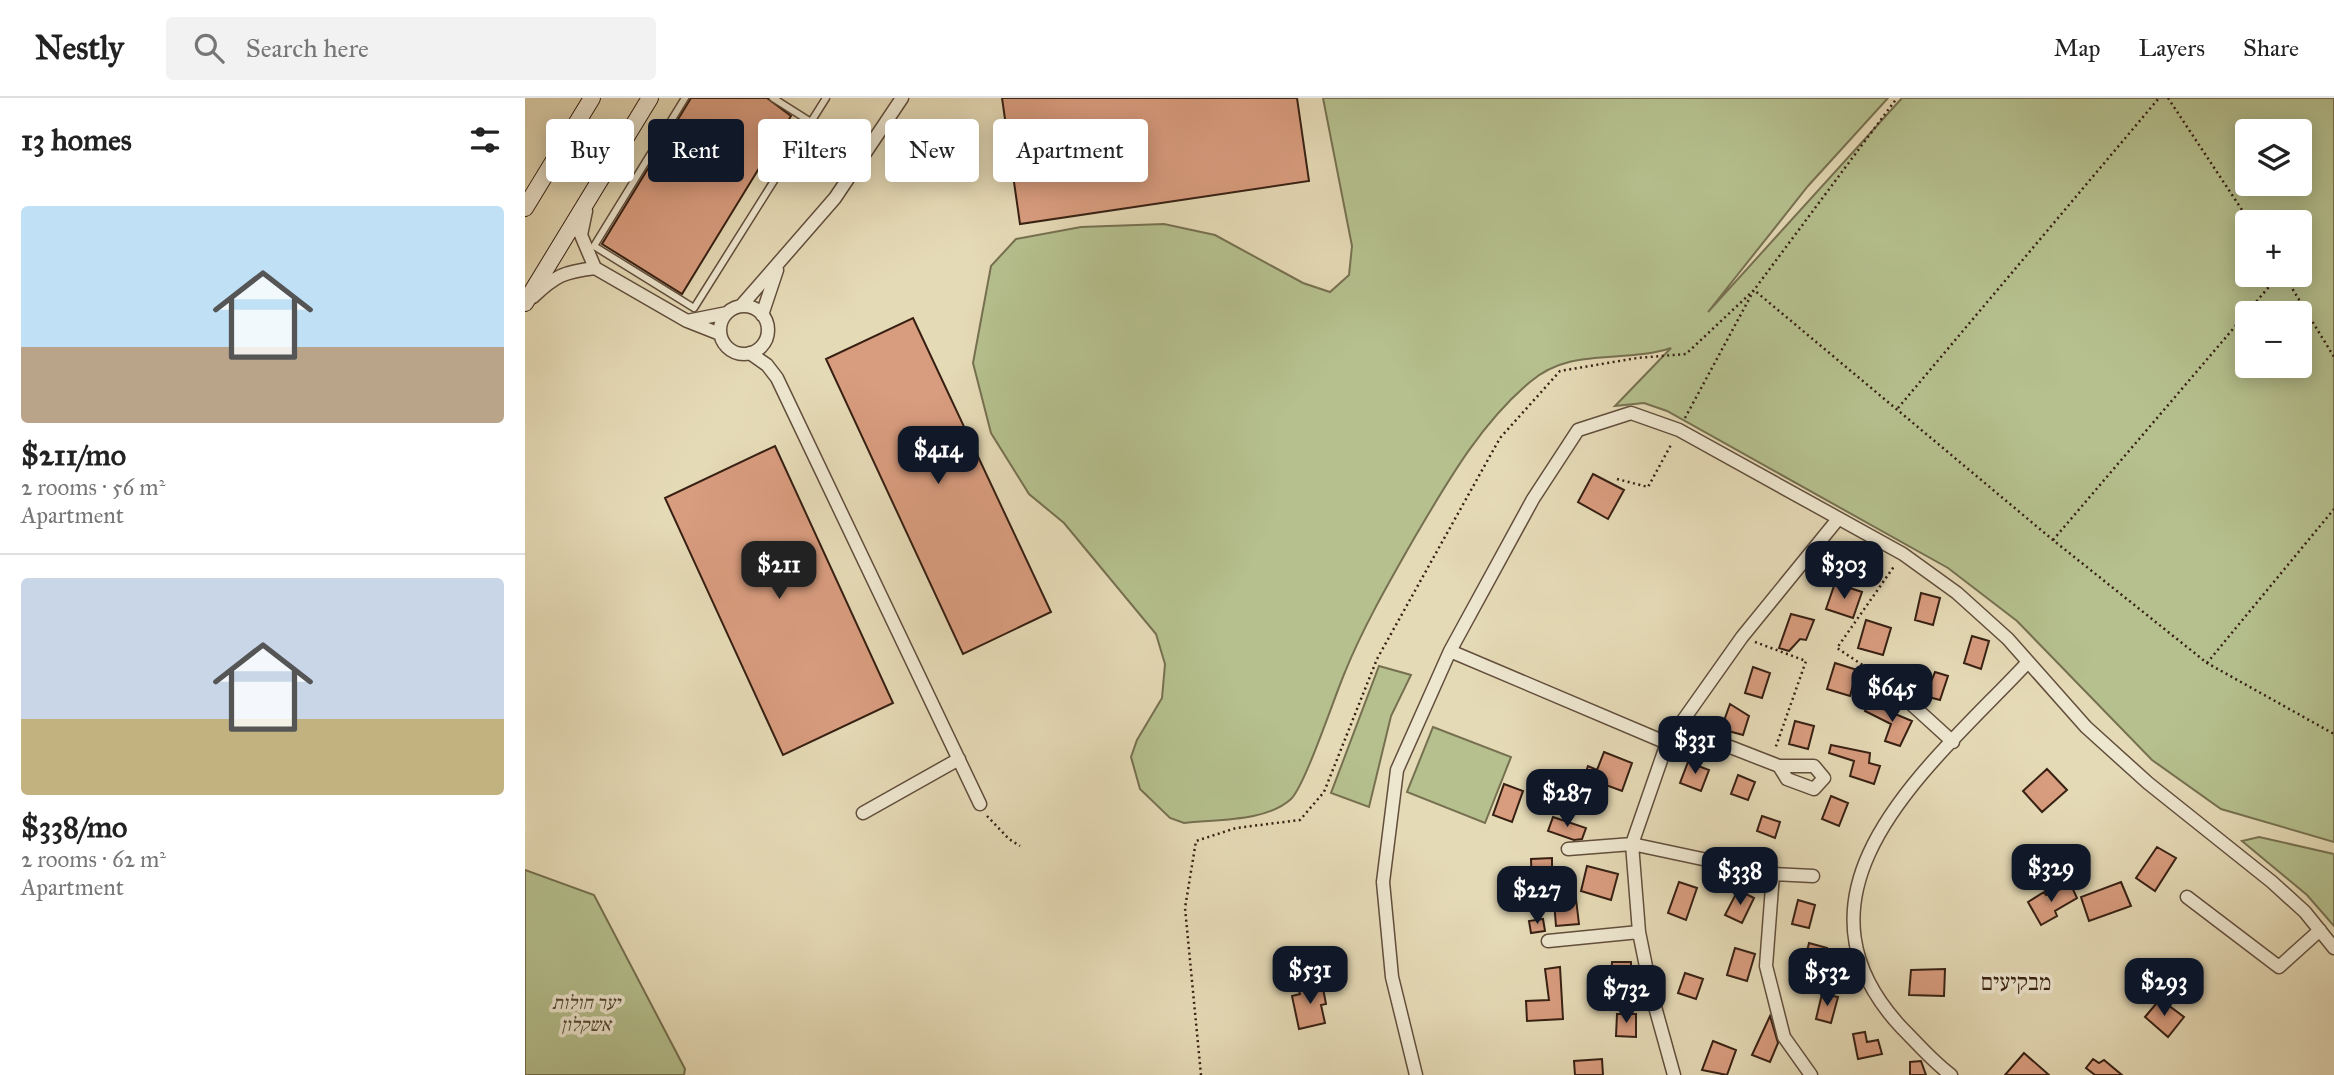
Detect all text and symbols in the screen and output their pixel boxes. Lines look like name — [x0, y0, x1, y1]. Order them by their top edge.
search box — [166, 17, 656, 80]
text: Nestly — [35, 28, 124, 68]
icon: search — [190, 29, 228, 67]
text: Search here — [246, 32, 369, 64]
text: Map — [2054, 33, 2101, 63]
text: Layers — [2139, 33, 2205, 63]
text: Share — [2243, 33, 2299, 63]
chip: Buy — [546, 119, 634, 182]
chip: Rent — [648, 119, 744, 182]
chip: Filters — [758, 119, 871, 182]
chip: New — [885, 119, 979, 182]
chip: Apartment — [993, 119, 1148, 182]
map controls — [2235, 119, 2312, 378]
button: layers — [2235, 119, 2312, 196]
icon: filters — [466, 121, 504, 159]
text: 13 homes — [21, 122, 132, 158]
button: + — [2235, 210, 2312, 287]
icon: home — [200, 252, 326, 378]
button: − — [2235, 301, 2312, 378]
pin: $414 — [897, 426, 979, 486]
text: $414 — [914, 435, 962, 463]
text: $211/mo — [21, 437, 126, 473]
text: 2 rooms · 56 m² — [21, 473, 165, 501]
text: Apartment — [21, 501, 124, 529]
pin: $211 — [738, 542, 820, 601]
pin: $303 — [1803, 542, 1885, 601]
text: $211 — [757, 550, 801, 578]
text: $303 — [1821, 550, 1867, 578]
icon: home — [200, 624, 326, 750]
pin: $645 — [1851, 664, 1933, 724]
text: $645 — [1867, 673, 1917, 701]
pin: $331 — [1654, 716, 1736, 776]
text: $331 — [1674, 725, 1716, 753]
pin: $287 — [1526, 770, 1608, 829]
text: $287 — [1542, 778, 1592, 806]
text: $338/mo — [21, 809, 127, 845]
pin: $329 — [2010, 844, 2092, 904]
text: 2 rooms · 62 m² — [21, 845, 166, 873]
pin: $338 — [1699, 848, 1781, 907]
text: $329 — [2028, 853, 2074, 881]
text: $338 — [1718, 856, 1762, 884]
pin: $227 — [1496, 866, 1578, 926]
text: Apartment — [21, 873, 124, 901]
text: $227 — [1513, 875, 1561, 903]
pin: $531 — [1269, 946, 1351, 1006]
pin: $532 — [1786, 948, 1868, 1008]
text: $531 — [1289, 955, 1331, 983]
text: $532 — [1804, 957, 1850, 985]
pin: $293 — [2123, 958, 2205, 1018]
pin: $732 — [1585, 965, 1667, 1025]
text: $293 — [2141, 967, 2187, 995]
district label: מבקיעים — [1981, 968, 2051, 996]
text: $732 — [1603, 974, 1649, 1002]
park label: יער חולות אשקלון — [552, 991, 622, 1036]

